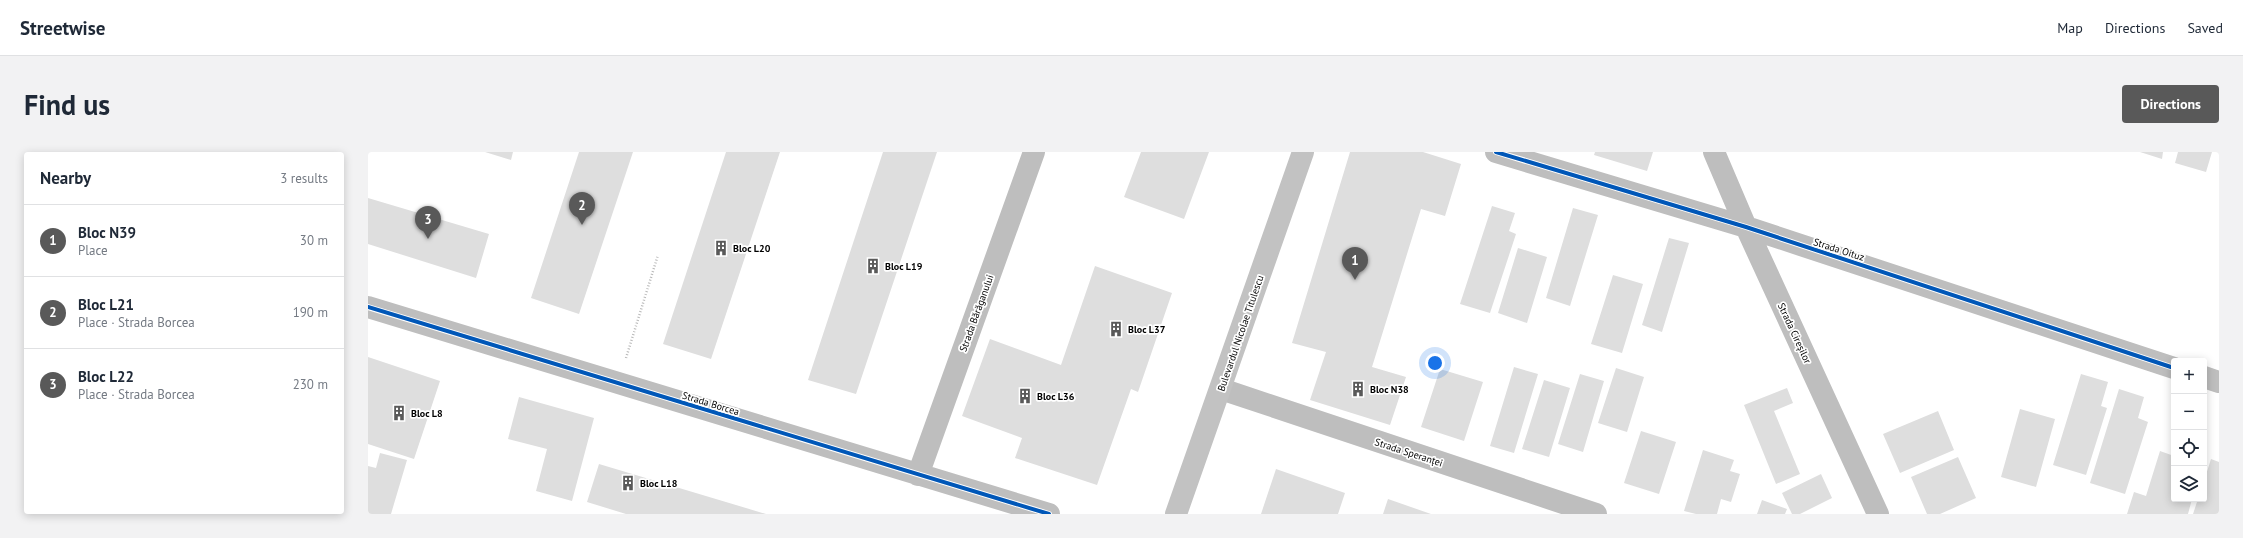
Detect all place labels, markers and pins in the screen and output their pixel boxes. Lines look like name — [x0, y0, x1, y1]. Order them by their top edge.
pin: 2 — [569, 192, 595, 225]
pin: 3 — [415, 206, 441, 239]
building icon: Bloc L20 — [712, 239, 730, 257]
place label: Bloc L20 — [733, 242, 771, 255]
pin: 1 — [1342, 247, 1368, 280]
building icon: Bloc L19 — [864, 257, 882, 275]
place label: Bloc L19 — [885, 260, 923, 273]
building icon: Bloc L37 — [1107, 320, 1125, 338]
place label: Bloc L37 — [1128, 323, 1166, 336]
building icon: Bloc N38 — [1349, 380, 1367, 398]
place label: Bloc N38 — [1370, 383, 1409, 396]
building icon: Bloc L36 — [1016, 387, 1034, 405]
place label: Bloc L36 — [1037, 390, 1075, 403]
building icon: Bloc L8 — [390, 404, 408, 422]
place label: Bloc L8 — [411, 407, 443, 420]
building icon: Bloc L18 — [619, 474, 637, 492]
place label: Bloc L18 — [640, 477, 678, 490]

